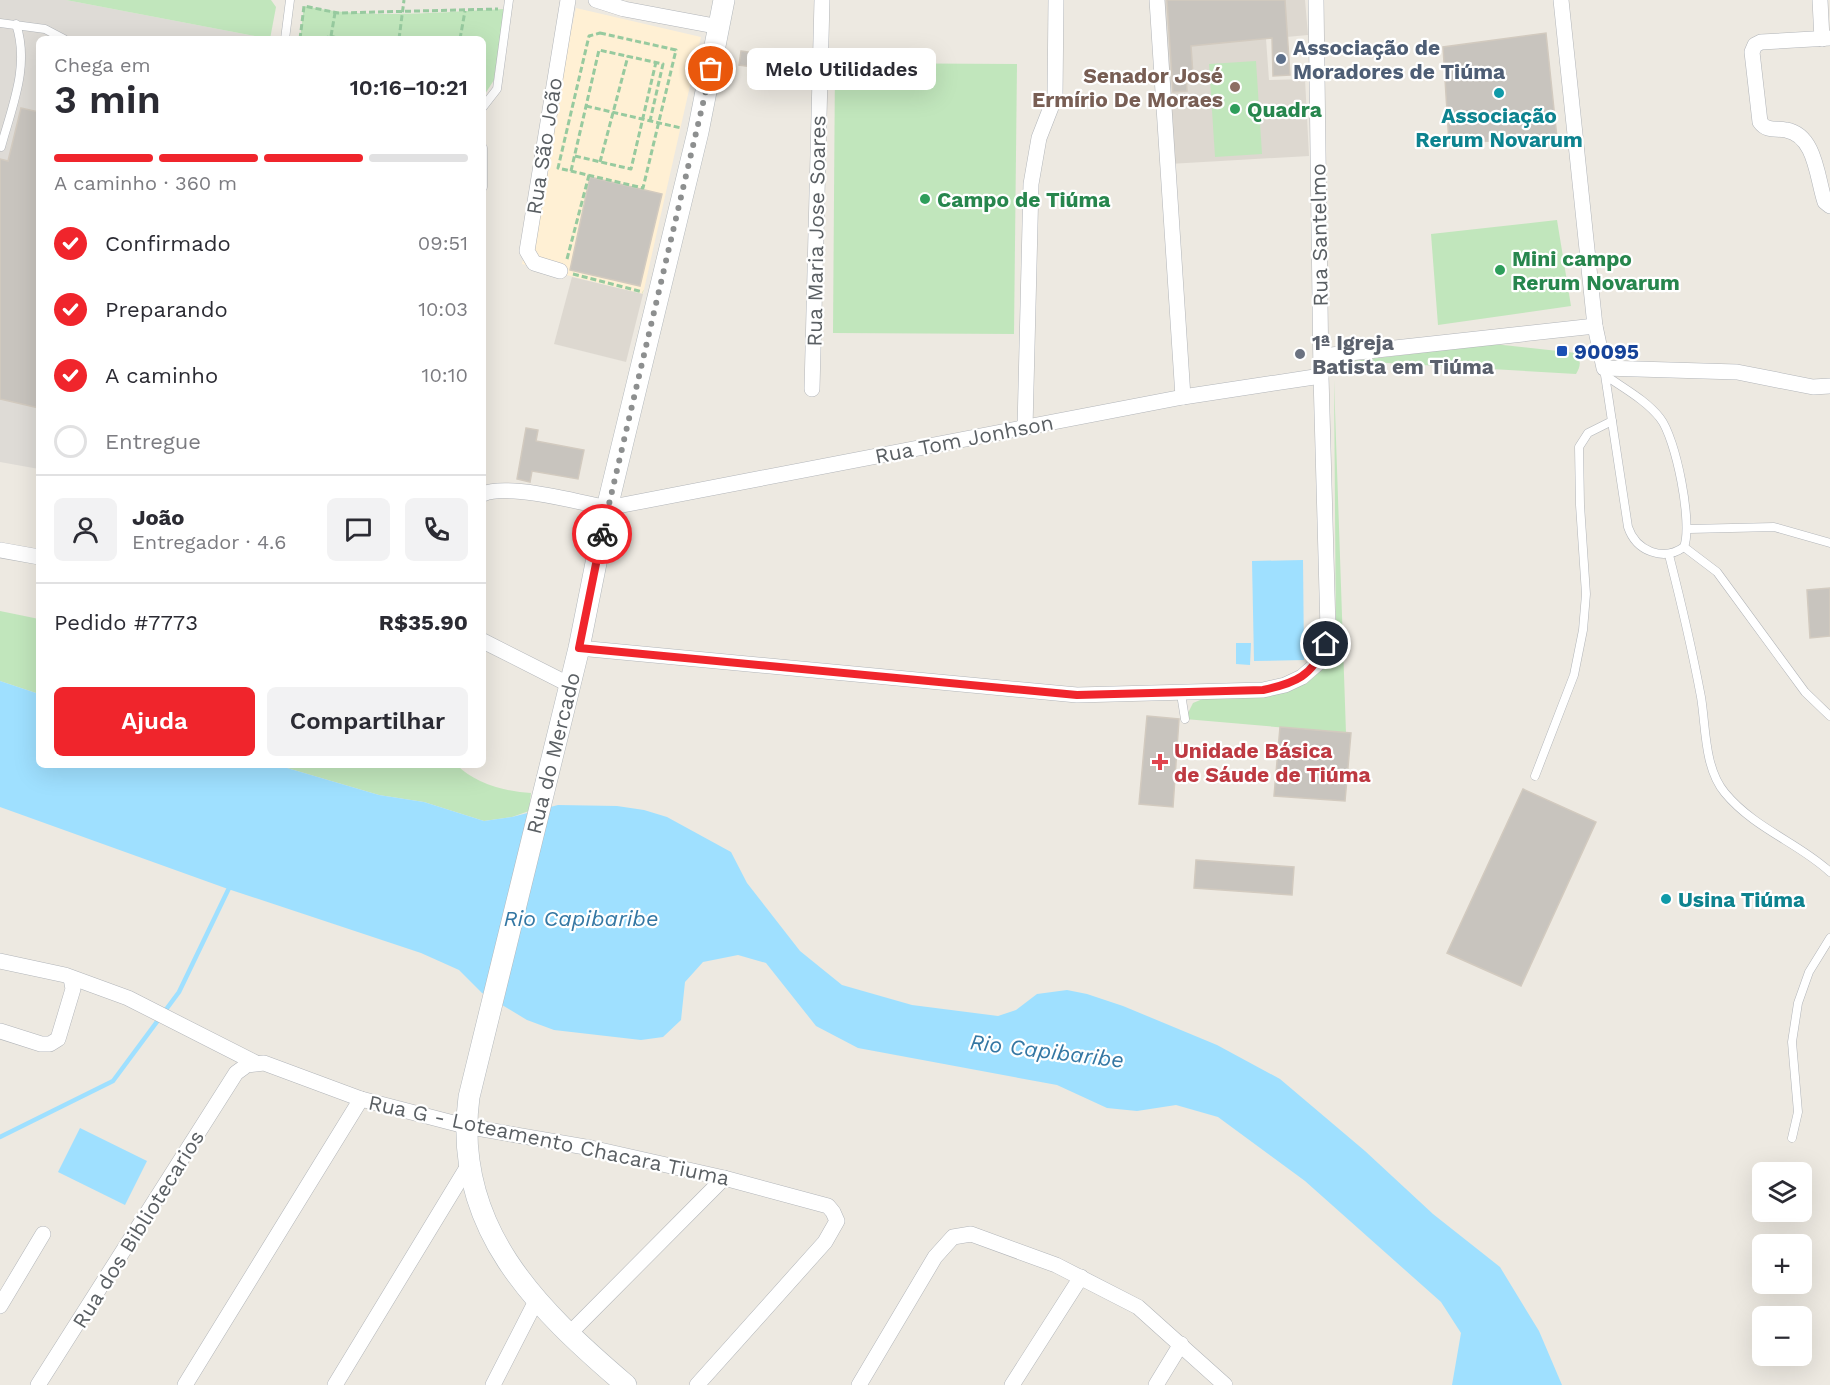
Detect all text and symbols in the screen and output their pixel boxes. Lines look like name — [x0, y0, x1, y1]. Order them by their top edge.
place label: Associação de Moradores de Tiúma — [1293, 35, 1506, 84]
pin — [685, 43, 736, 94]
callout: Melo Utilidades — [747, 48, 936, 90]
icon: bag — [694, 52, 727, 85]
marker: Associação de Moradores de Tiúma — [1274, 52, 1288, 66]
text: Chega em — [54, 53, 151, 77]
text: Melo Utilidades — [765, 57, 918, 81]
place label: Senador José Ermírio De Moraes — [1032, 63, 1223, 112]
text: 10:16–10:21 — [350, 75, 468, 100]
street label: Rua São João — [521, 76, 567, 216]
text: 3 min — [54, 77, 161, 122]
marker: Senador José Ermírio De Moraes — [1228, 80, 1242, 94]
marker: Associação Rerum Novarum — [1492, 86, 1506, 100]
place label: Quadra — [1247, 97, 1323, 122]
marker: Quadra — [1228, 102, 1242, 116]
place label: Associação Rerum Novarum — [1415, 103, 1583, 152]
street label: Rua Maria Jose Soares — [801, 115, 831, 347]
street label: Rua Santelmo — [1305, 163, 1333, 307]
text: A caminho · 360 m — [54, 171, 237, 195]
place label: Campo de Tiúma — [937, 187, 1111, 212]
marker: Campo de Tiúma — [918, 192, 932, 206]
icon: check — [54, 227, 87, 260]
text: Confirmado — [105, 231, 231, 256]
text: 09:51 — [418, 231, 468, 255]
place label: Mini campo Rerum Novarum — [1512, 246, 1680, 295]
marker: Mini campo Rerum Novarum — [1493, 263, 1507, 277]
icon: check — [54, 293, 87, 326]
text: Preparando — [105, 297, 228, 322]
text: 10:03 — [418, 297, 468, 321]
place label: 1ª Igreja Batista em Tiúma — [1312, 330, 1495, 379]
place label: 90095 — [1574, 339, 1639, 364]
marker: 90095 — [1555, 344, 1569, 358]
marker: 1ª Igreja Batista em Tiúma — [1293, 347, 1307, 361]
icon: check — [54, 359, 87, 392]
text: A caminho — [105, 363, 218, 388]
text: 10:10 — [422, 363, 468, 387]
street label: Rua Tom Jonhson — [873, 409, 1055, 469]
text: Entregue — [105, 429, 201, 454]
button: person — [54, 498, 117, 561]
button: chat — [327, 498, 390, 561]
button: phone — [405, 498, 468, 561]
courier — [572, 504, 632, 564]
text: João — [132, 505, 184, 530]
icon: bike — [586, 518, 619, 551]
text: Entregador · 4.6 — [132, 530, 286, 554]
text: Pedido #7773 — [54, 610, 198, 635]
text: R$35.90 — [379, 610, 468, 635]
pin — [1300, 618, 1351, 669]
icon: home — [1309, 627, 1342, 660]
street label: Rua do Mercado — [521, 670, 585, 836]
button: Ajuda — [54, 687, 255, 756]
button: Compartilhar — [267, 687, 468, 756]
place label: Unidade Básica de Sáude de Tiúma — [1174, 738, 1372, 787]
marker: Unidade Básica de Sáude de Tiúma — [1151, 753, 1169, 771]
place label: Usina Tiúma — [1678, 887, 1806, 912]
marker: Usina Tiúma — [1659, 892, 1673, 906]
water label: Rio Capibaribe — [503, 906, 659, 931]
water label: Rio Capibaribe — [969, 1029, 1125, 1073]
street label: Rua G - Loteamento Chacara Tiuma — [366, 1089, 732, 1191]
street label: Rua dos Bibliotecarios — [67, 1125, 209, 1333]
map controls — [1752, 1162, 1812, 1366]
button: layers — [1752, 1162, 1812, 1222]
button: + — [1752, 1234, 1812, 1294]
button: − — [1752, 1306, 1812, 1366]

